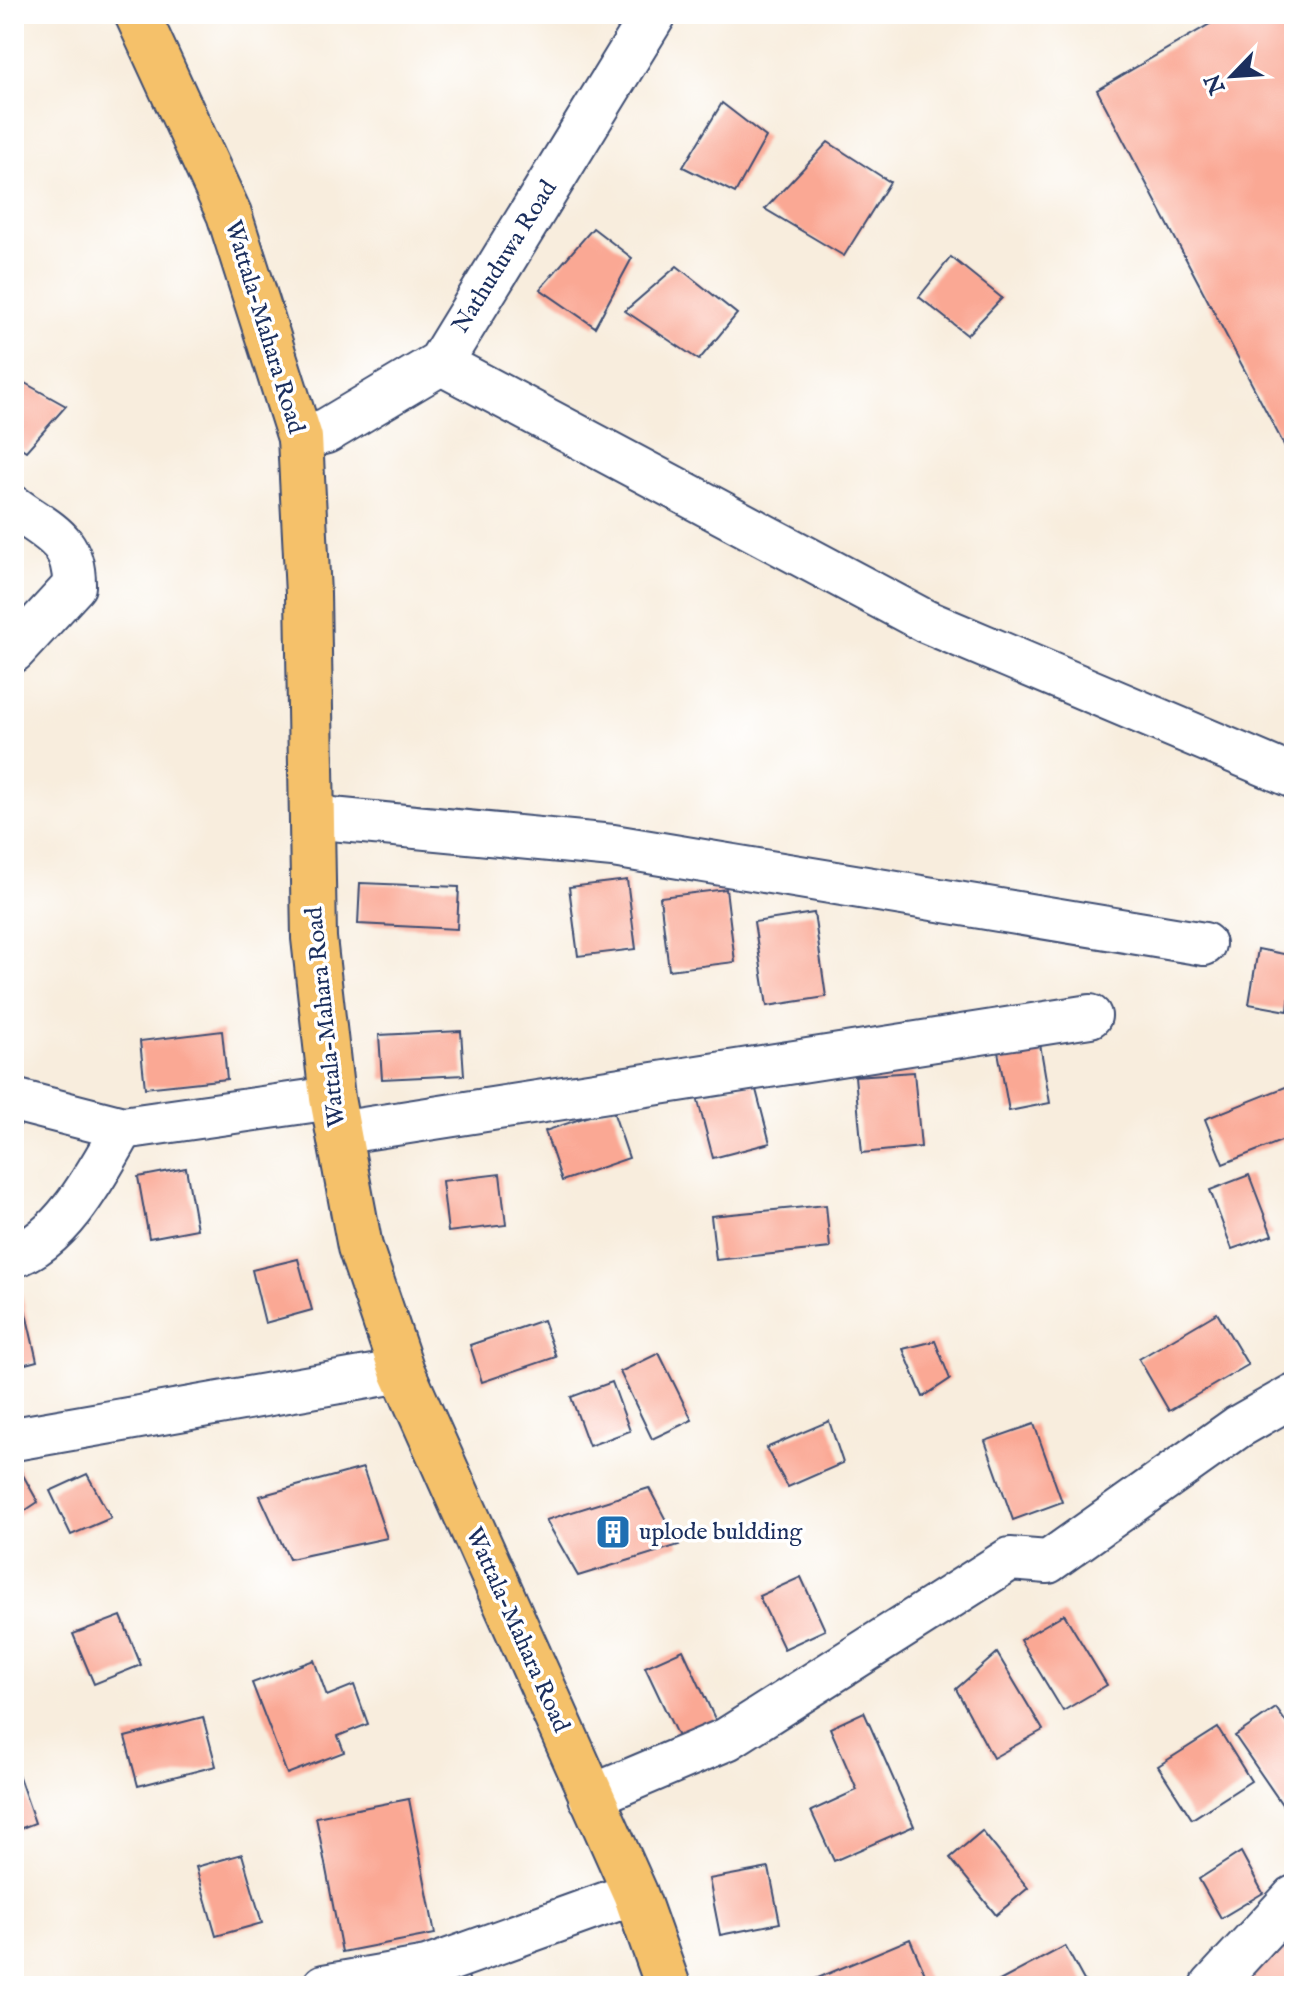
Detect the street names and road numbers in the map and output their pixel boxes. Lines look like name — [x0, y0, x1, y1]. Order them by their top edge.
street label: Nathuduwa Road — [446, 175, 565, 339]
street label: Wattala-Mahara Road — [217, 217, 311, 438]
street label: Wattala-Mahara Road — [299, 905, 353, 1129]
street label: Wattala-Mahara Road — [458, 1523, 576, 1738]

